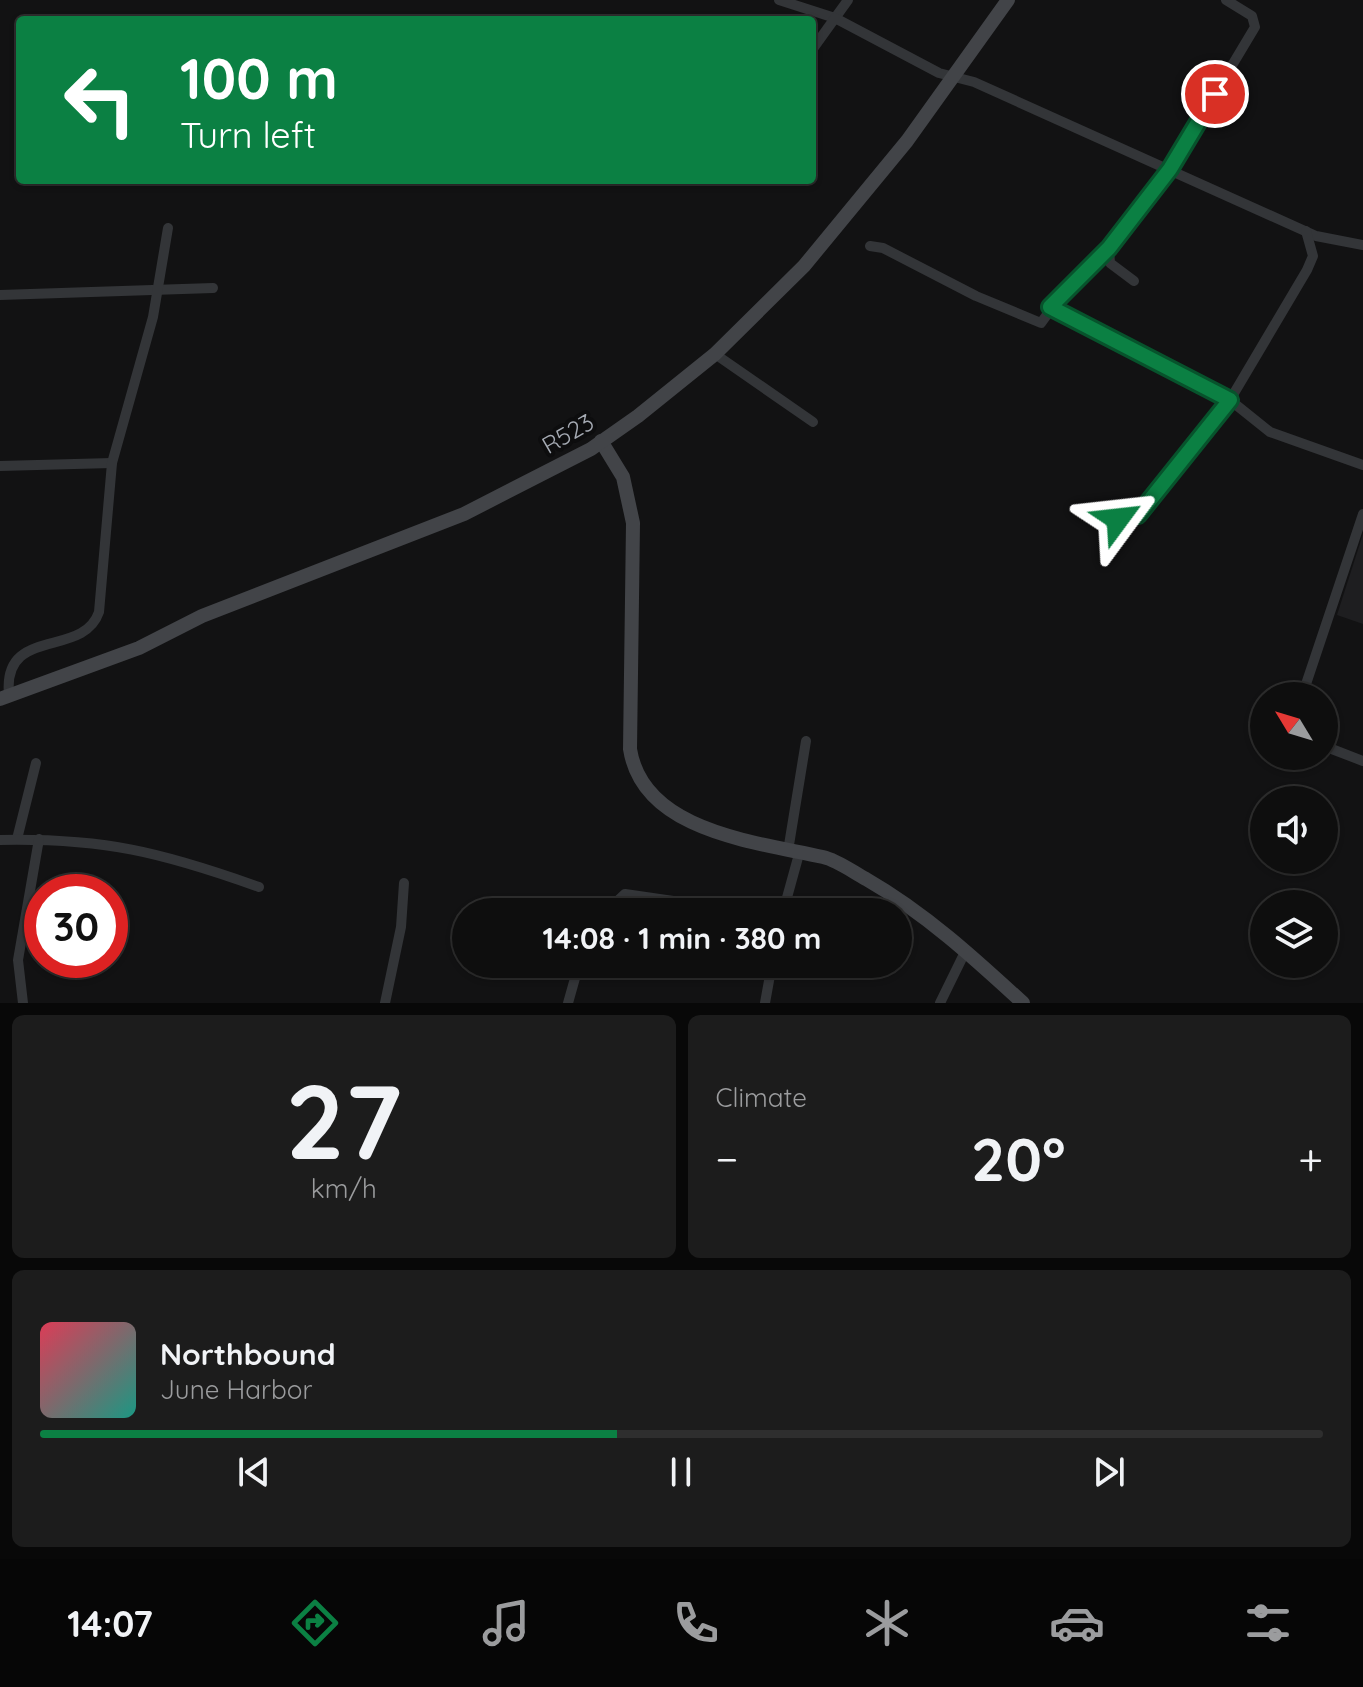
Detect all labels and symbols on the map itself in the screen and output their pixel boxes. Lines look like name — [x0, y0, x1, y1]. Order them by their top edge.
pin — [1181, 60, 1249, 128]
street label: R523 — [536, 406, 599, 460]
position arrow — [1076, 477, 1160, 561]
north arrow — [1250, 682, 1338, 770]
speed limit sign: 30 — [24, 874, 128, 978]

